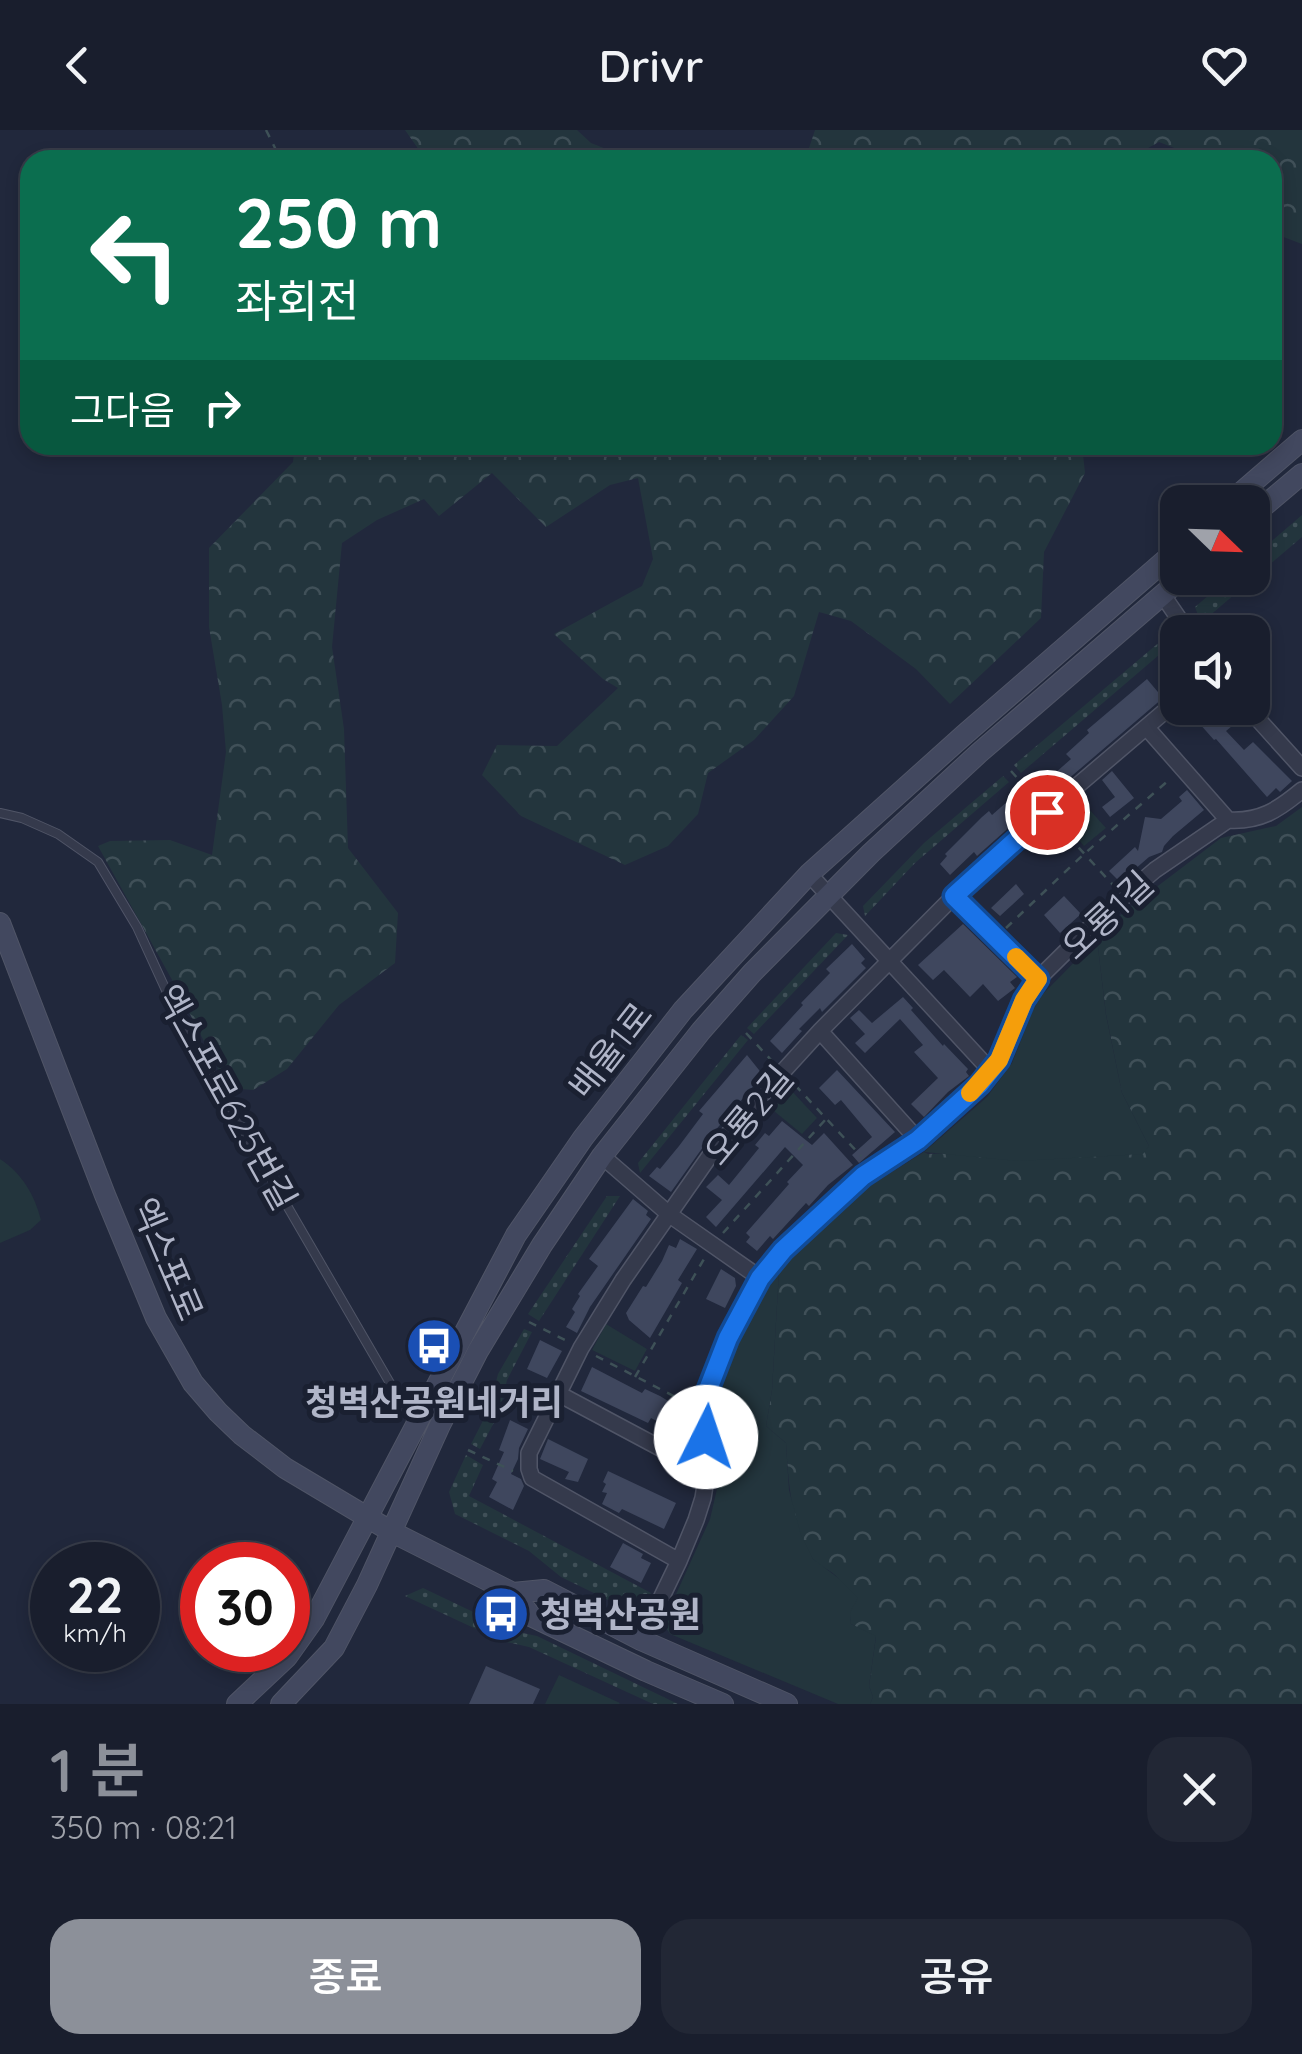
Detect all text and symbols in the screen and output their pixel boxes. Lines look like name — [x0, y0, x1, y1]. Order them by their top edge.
text: Drivr — [599, 37, 703, 93]
icon: back — [50, 38, 105, 93]
icon: heart — [1197, 38, 1252, 93]
text: 250 m — [235, 178, 442, 266]
icon: left — [70, 190, 200, 320]
text: 좌회전 — [235, 272, 359, 328]
icon: right — [195, 380, 250, 435]
text: 그다음 — [70, 386, 175, 434]
north arrow — [1160, 485, 1270, 595]
map controls — [1160, 485, 1270, 725]
button: sound — [1160, 615, 1270, 725]
pin — [1005, 770, 1090, 855]
icon: arrive — [1020, 785, 1075, 840]
street label: 오룡1길 — [1052, 862, 1162, 968]
street label: 엑스포로625번길 — [147, 977, 307, 1217]
street label: 배울1로 — [559, 993, 661, 1107]
street label: 오룡2길 — [694, 1056, 802, 1174]
street label: 엑스포로 — [123, 1191, 213, 1327]
bus stop icon: 청벽산공원네거리 — [404, 1316, 464, 1376]
place label: 청벽산공원네거리 — [305, 1380, 563, 1424]
position arrow — [654, 1385, 758, 1489]
speed limit sign: 30 — [180, 1542, 310, 1672]
text: 22 — [67, 1563, 123, 1626]
bus stop icon: 청벽산공원 — [471, 1584, 531, 1644]
place label: 청벽산공원 — [540, 1592, 701, 1636]
text: km/h — [63, 1617, 127, 1648]
text: 1 분 — [50, 1732, 145, 1807]
button: close — [1147, 1737, 1252, 1842]
text: 350 m · 08:21 — [50, 1807, 237, 1847]
button: 종료 — [50, 1919, 641, 2034]
button: 공유 — [661, 1919, 1252, 2034]

